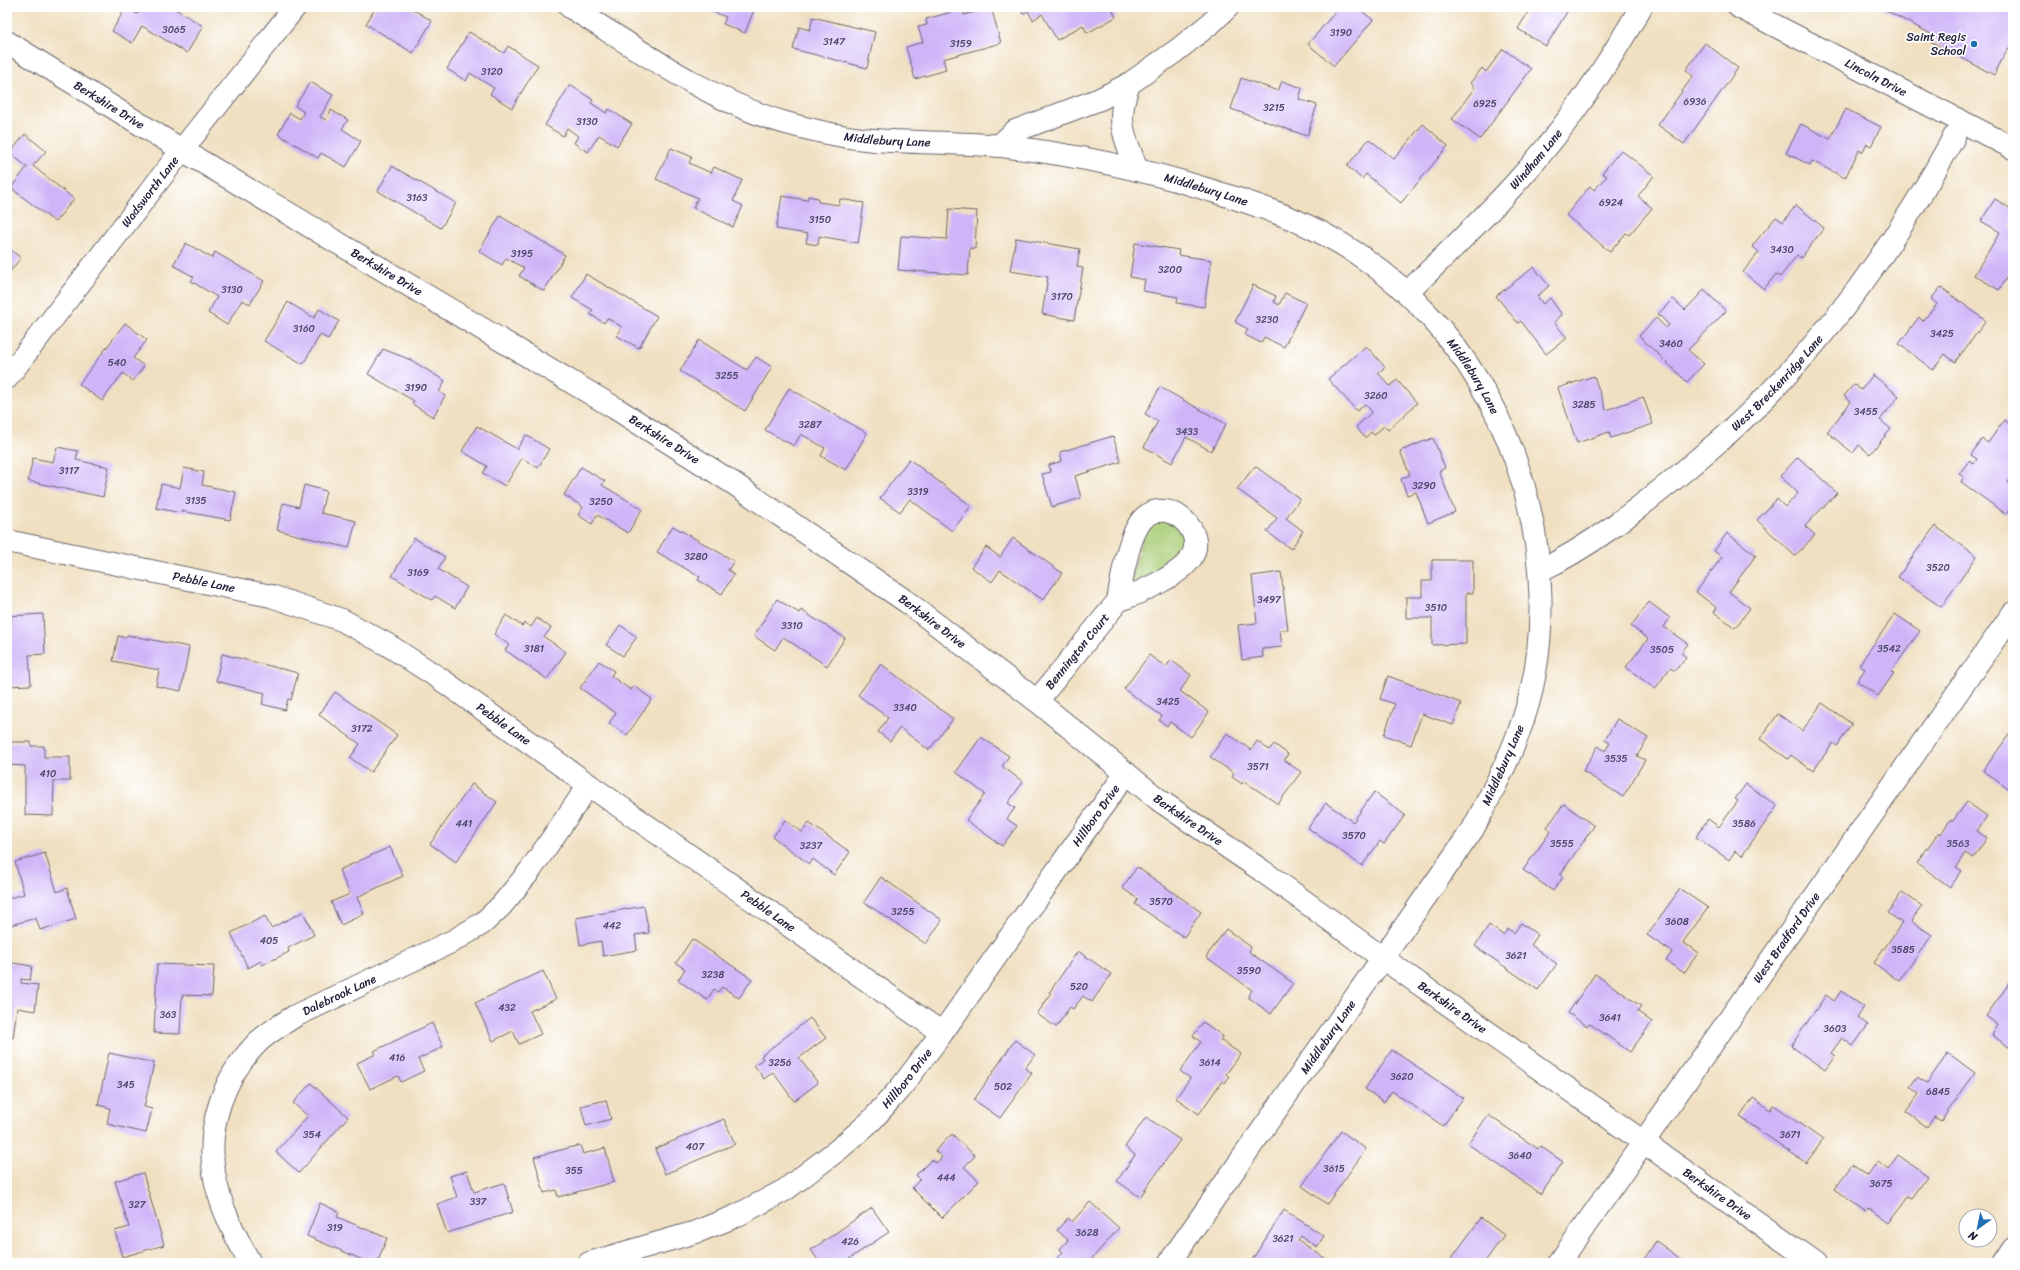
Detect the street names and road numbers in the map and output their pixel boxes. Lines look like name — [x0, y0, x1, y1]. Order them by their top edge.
street label: Lincoln Drive — [1841, 52, 1911, 103]
street label: Berkshire Drive — [69, 74, 149, 136]
street label: Windham Lane — [1504, 124, 1568, 195]
street label: Middlebury Lane — [842, 126, 931, 153]
street label: Wadsworth Lane — [115, 151, 185, 232]
street label: Middlebury Lane — [1162, 166, 1251, 213]
street label: Berkshire Drive — [347, 242, 427, 302]
street label: West Breckenridge Lane — [1726, 329, 1829, 437]
street label: Middlebury Lane — [1441, 333, 1506, 418]
street label: Berkshire Drive — [624, 408, 704, 470]
street label: Pebble Lane — [170, 565, 237, 599]
street label: Berkshire Drive — [894, 588, 971, 654]
street label: Bennington Court — [1039, 608, 1115, 695]
street label: Pebble Lane — [471, 697, 536, 751]
street label: Middlebury Lane — [1475, 721, 1531, 809]
street label: Hillboro Drive — [1066, 780, 1126, 851]
street label: Berkshire Drive — [1148, 788, 1227, 852]
street label: Pebble Lane — [736, 884, 800, 938]
street label: West Bradford Drive — [1747, 887, 1826, 988]
street label: Dalebrook Lane — [299, 968, 380, 1022]
street label: Berkshire Drive — [1413, 975, 1492, 1039]
street label: Middlebury Lane — [1294, 995, 1362, 1079]
street label: Hillboro Drive — [876, 1043, 938, 1114]
street label: Berkshire Drive — [1678, 1162, 1756, 1226]

